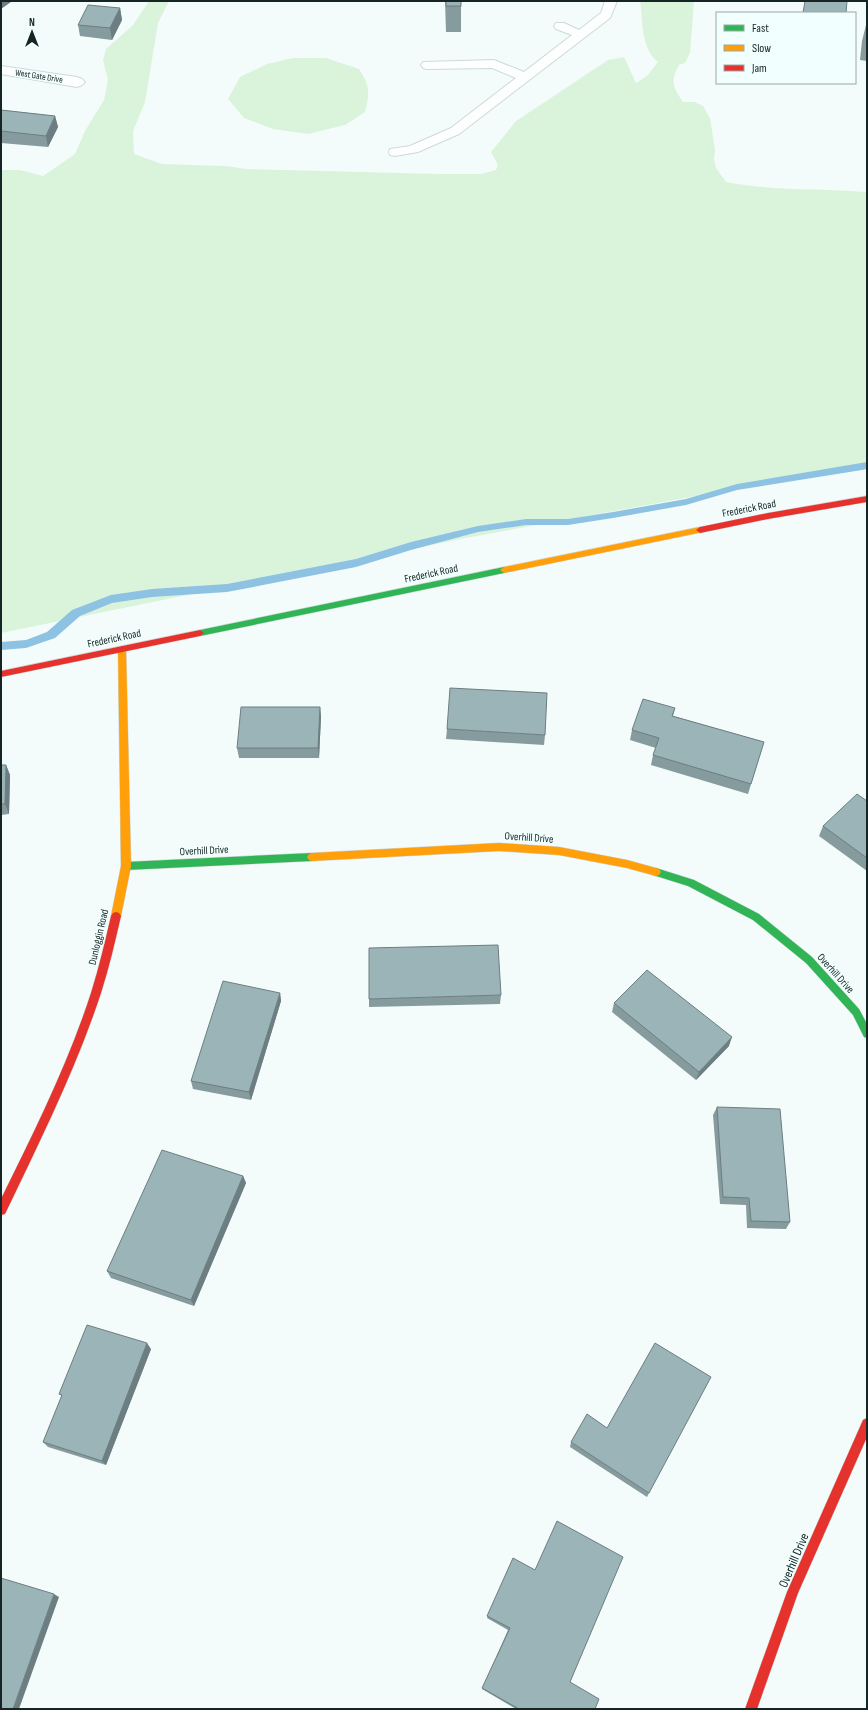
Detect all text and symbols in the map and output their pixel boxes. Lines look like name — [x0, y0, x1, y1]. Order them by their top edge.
north arrow — [12, 12, 52, 52]
legend — [716, 12, 856, 84]
text: N — [29, 16, 35, 29]
text: Fast — [752, 21, 769, 36]
text: Slow — [752, 41, 771, 56]
text: Jam — [751, 61, 767, 76]
street label: West Gate Drive — [14, 67, 64, 86]
street label: Frederick Road — [721, 497, 777, 520]
street label: Frederick Road — [403, 561, 459, 586]
street label: Frederick Road — [86, 626, 142, 651]
street label: Overhill Drive — [504, 829, 554, 846]
street label: Overhill Drive — [179, 843, 229, 858]
street label: Dunloggin Road — [86, 908, 111, 966]
street label: Overhill Drive — [814, 951, 857, 996]
street label: Overhill Drive — [775, 1531, 813, 1590]

